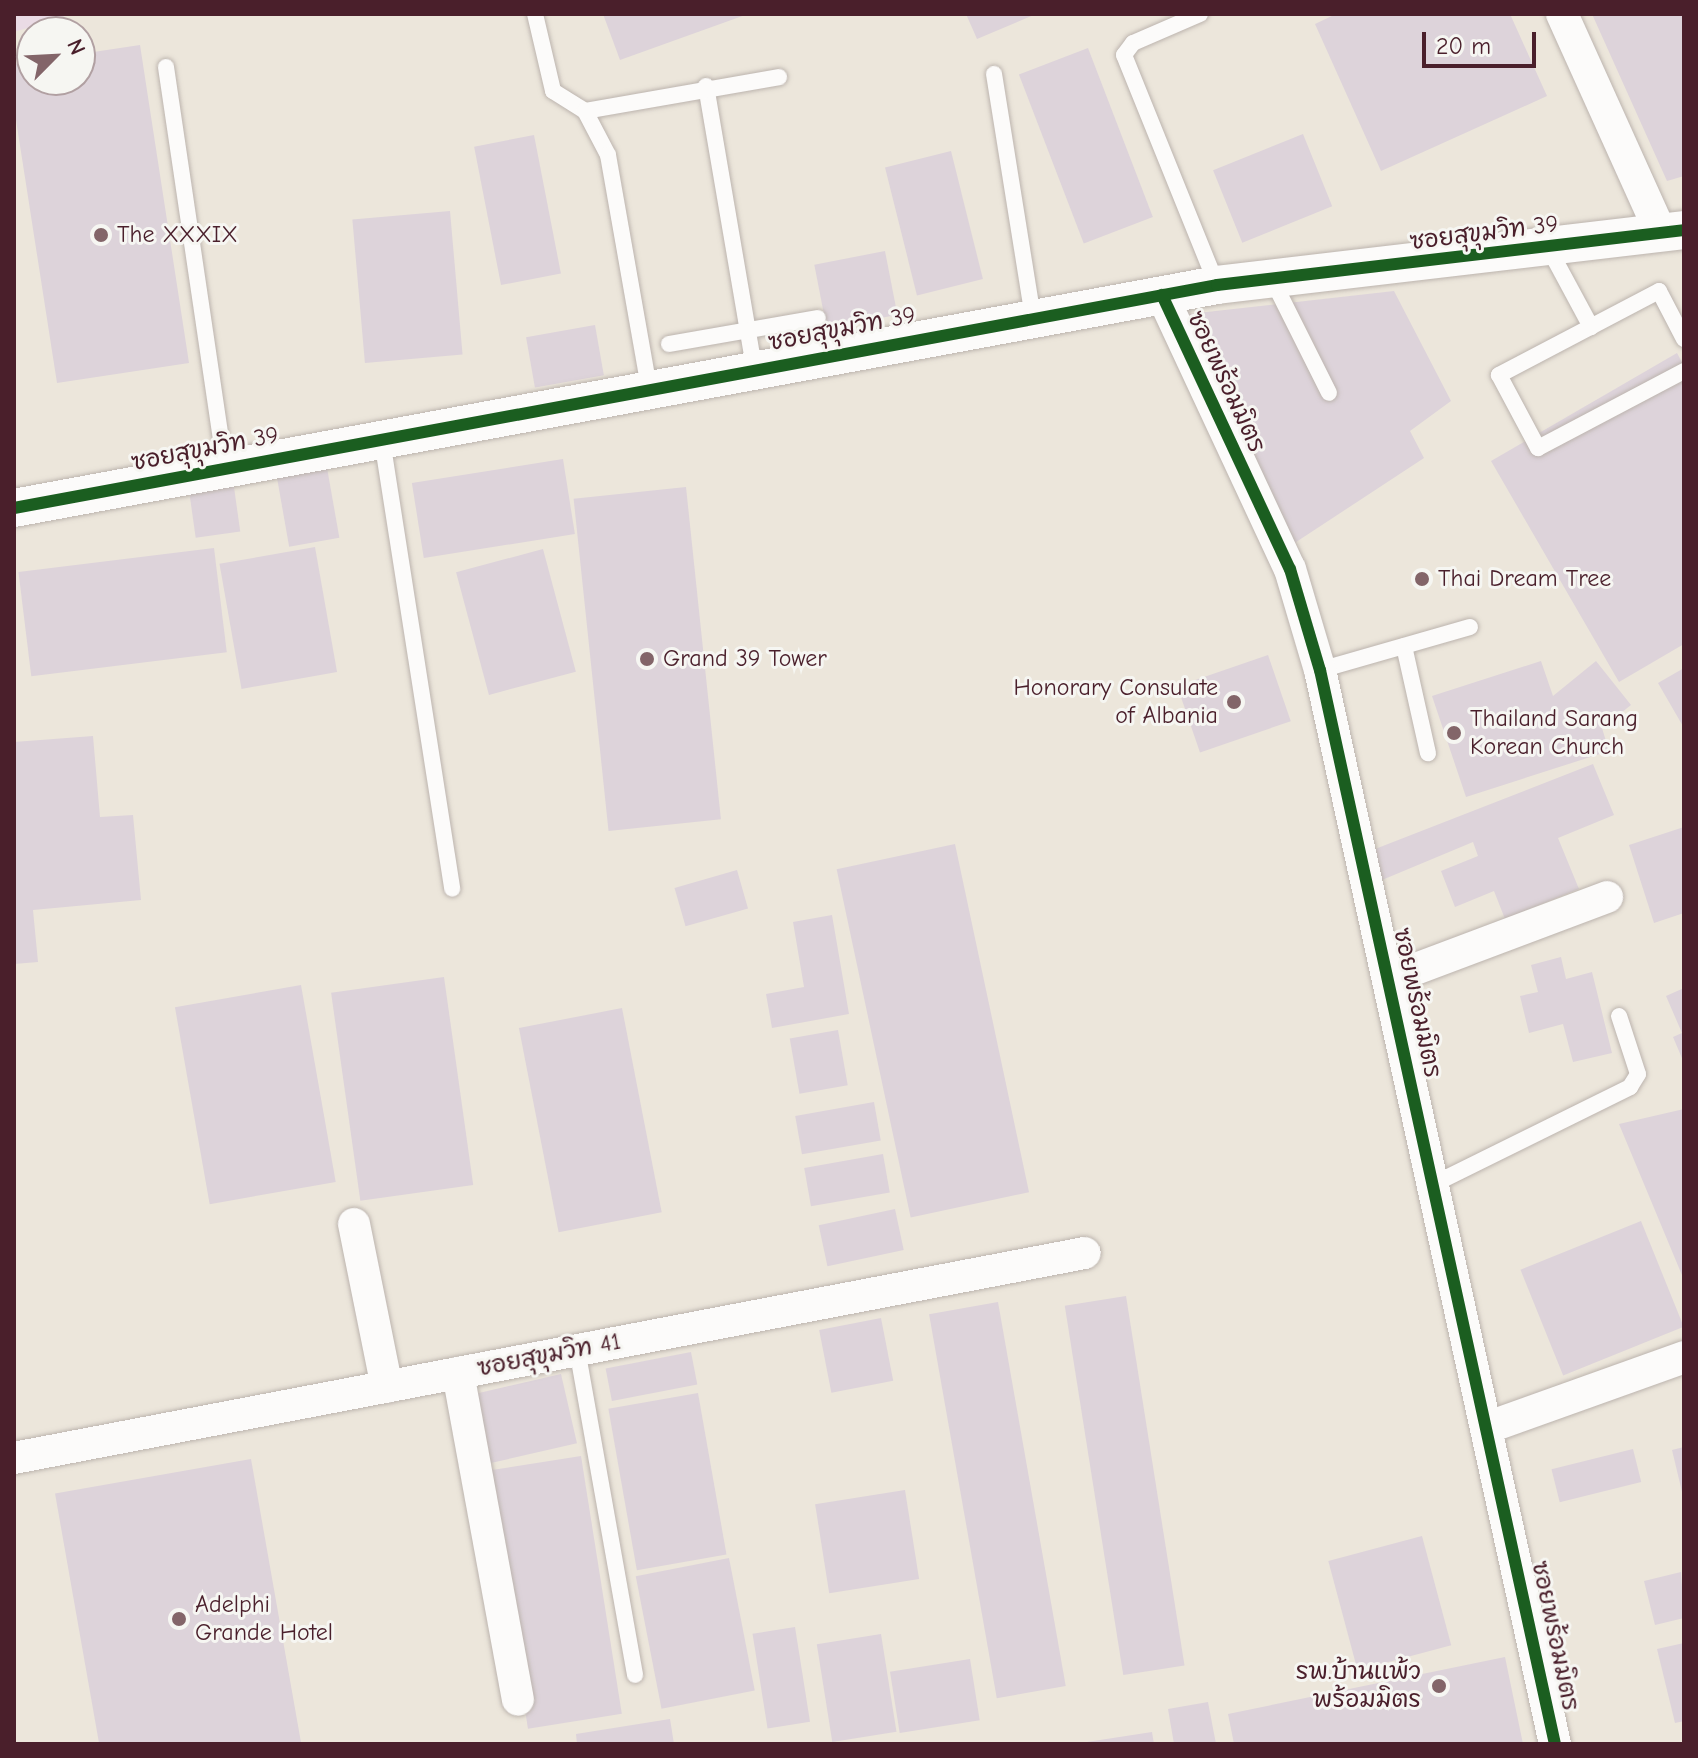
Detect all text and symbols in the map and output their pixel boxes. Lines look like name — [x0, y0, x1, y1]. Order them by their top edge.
north arrow — [16, 16, 96, 96]
scale bar — [1426, 16, 1540, 66]
text: 20 m — [1436, 32, 1491, 60]
text: N — [61, 35, 91, 59]
street label: ซอยสุขุมวิท 39 — [1408, 210, 1560, 256]
place label: The XXXIX — [117, 221, 238, 249]
marker: The XXXIX — [92, 226, 110, 244]
street label: ซอยสุขุมวิท 39 — [766, 301, 918, 357]
street label: ซอยพร้อมมิตร — [1181, 307, 1271, 457]
street label: ซอยสุขุมวิท 39 — [129, 421, 281, 477]
place label: Thai Dream Tree — [1438, 565, 1611, 593]
marker: Thai Dream Tree — [1413, 570, 1431, 588]
place label: Grand 39 Tower — [663, 645, 827, 673]
marker: Grand 39 Tower — [638, 650, 656, 668]
place label: Honorary Consulate of Albania — [1013, 674, 1218, 730]
marker: Honorary Consulate of Albania — [1225, 693, 1243, 711]
place label: Thailand Sarang Korean Church — [1470, 705, 1638, 761]
marker: Thailand Sarang Korean Church — [1445, 724, 1463, 742]
street label: ซอยพร้อมมิตร — [1387, 925, 1447, 1081]
street label: ซอยสุขุมวิท 41 — [475, 1327, 623, 1383]
street label: ซอยพร้อมมิตร — [1525, 1558, 1585, 1714]
place label: Adelphi Grande Hotel — [195, 1591, 333, 1647]
marker: Adelphi Grande Hotel — [170, 1610, 188, 1628]
place label: รพ.บ้านแพ้ว พร้อมมิตร — [1296, 1658, 1421, 1714]
marker: รพ.บ้านแพ้ว พร้อมมิตร — [1428, 1675, 1450, 1697]

